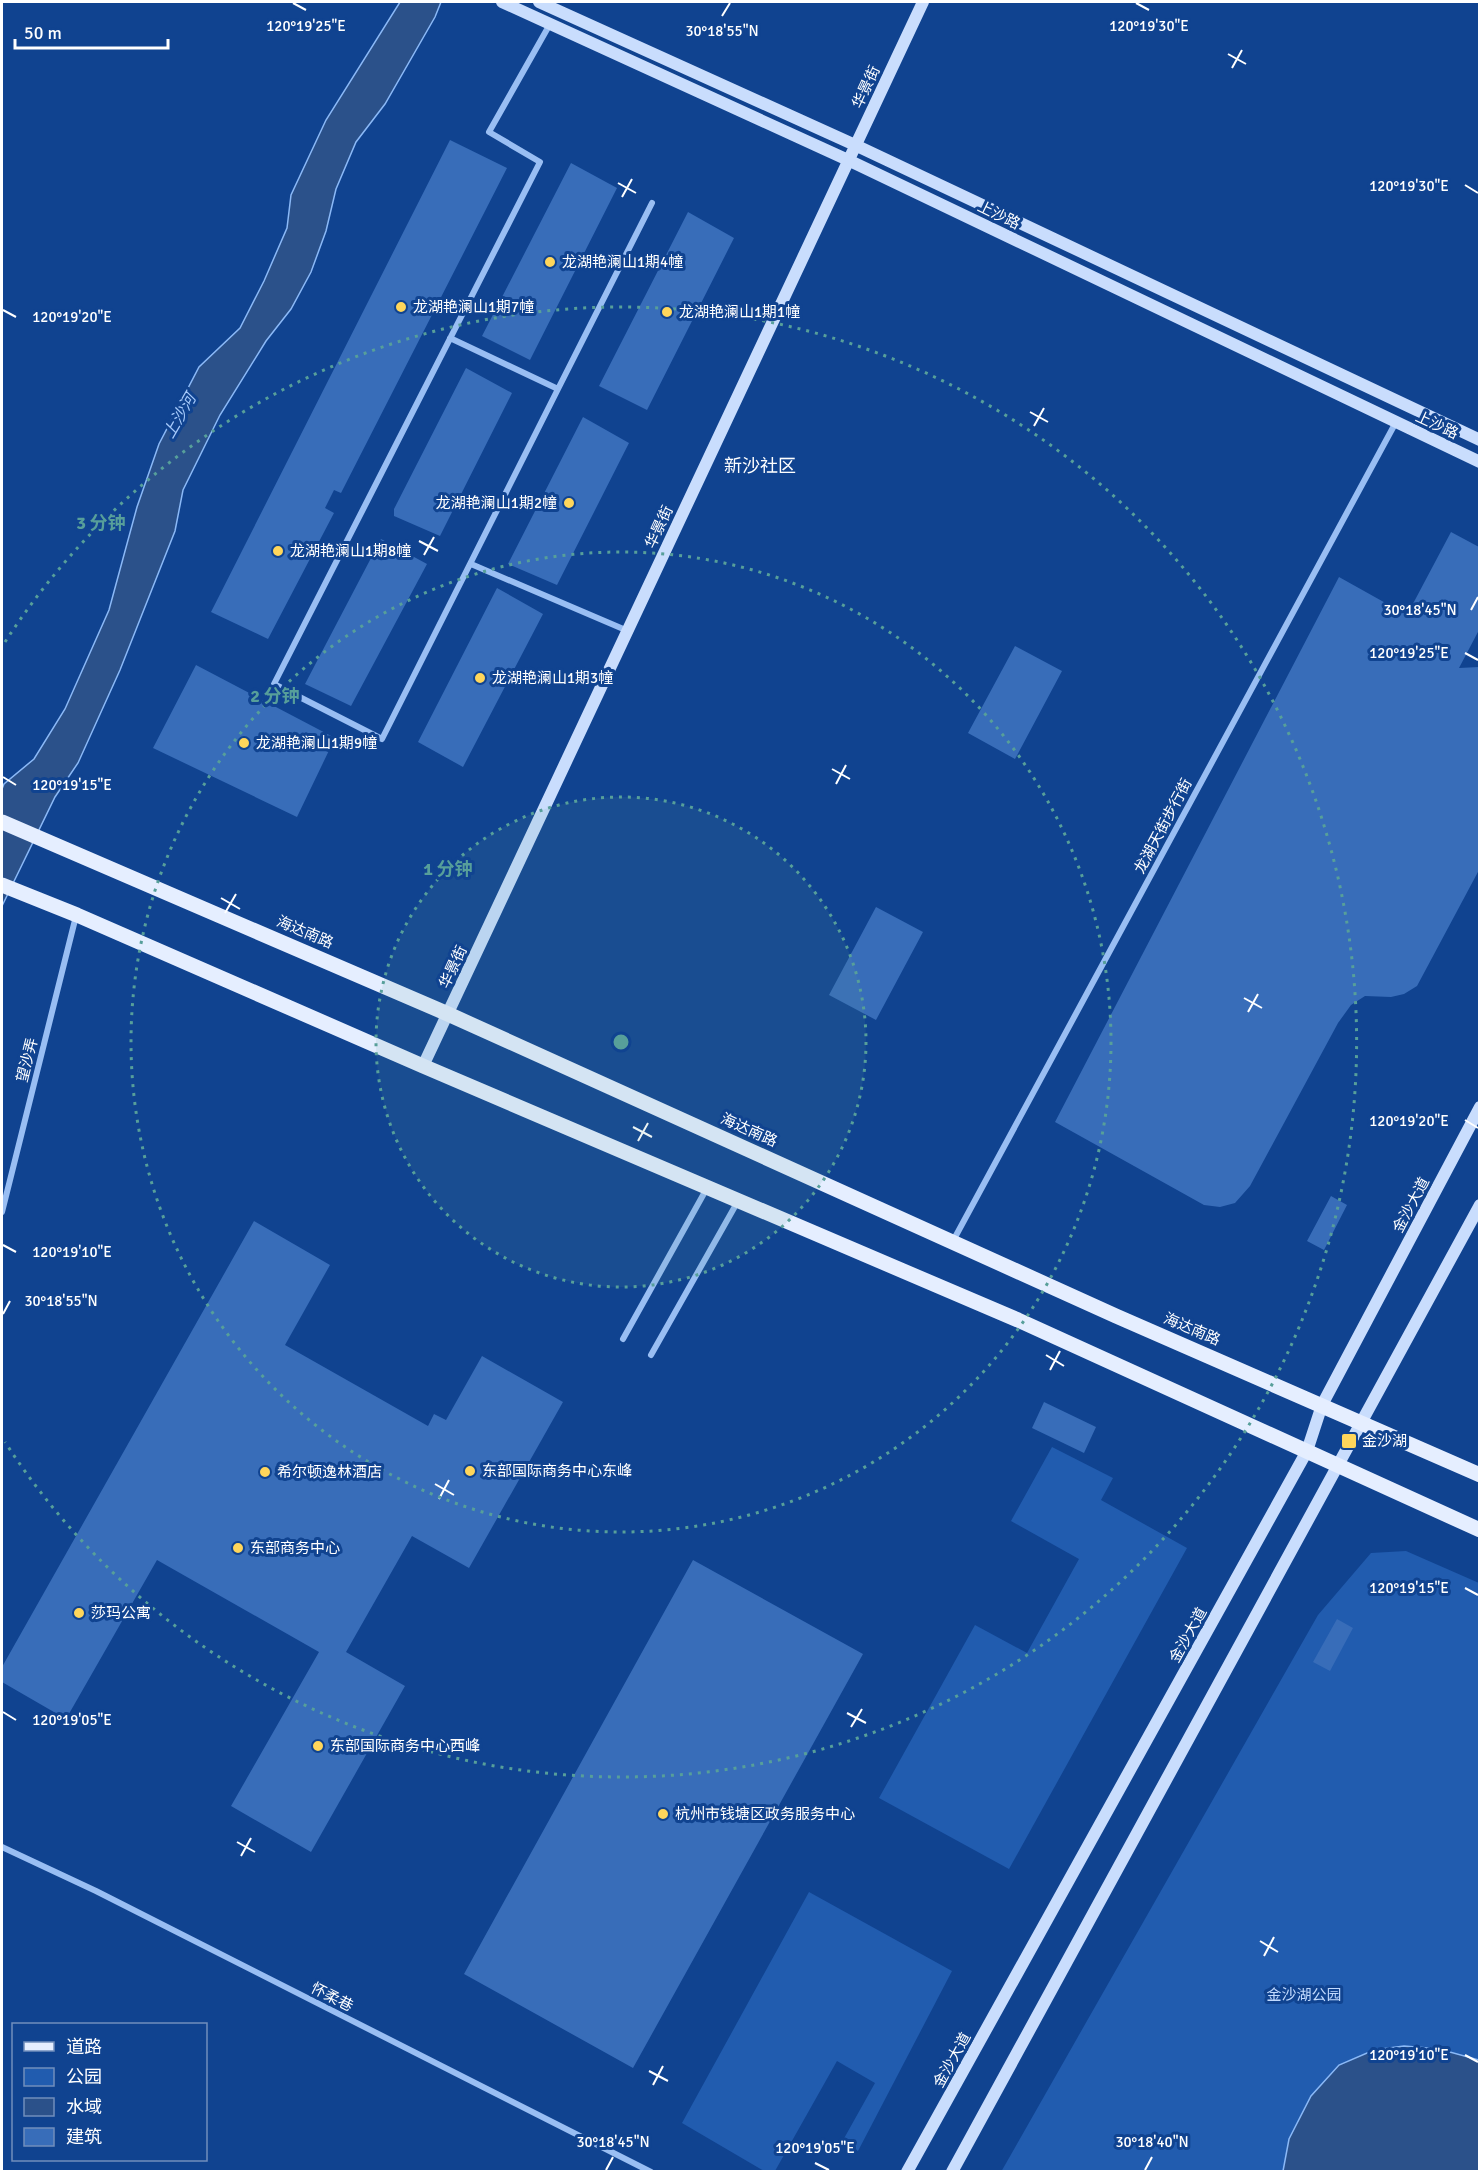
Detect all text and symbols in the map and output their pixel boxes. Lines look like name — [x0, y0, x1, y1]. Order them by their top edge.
scale bar — [15, 12, 168, 50]
text: 120°19'25"E — [266, 17, 346, 35]
text: 120°19'30"E — [1109, 17, 1189, 35]
text: 50 m — [24, 22, 62, 44]
text: 30°18'55"N — [685, 22, 759, 40]
street label: 华景街 — [848, 63, 884, 111]
text: 120°19'30"E — [1369, 177, 1449, 195]
street label: 上沙路 — [975, 197, 1023, 233]
place label: 龙湖艳澜山1期4幢 — [562, 253, 683, 271]
marker: 龙湖艳澜山1期4幢 — [543, 255, 557, 269]
place label: 龙湖艳澜山1期7幢 — [413, 298, 534, 316]
marker: 龙湖艳澜山1期7幢 — [394, 300, 408, 314]
place label: 龙湖艳澜山1期1幢 — [679, 303, 800, 321]
marker: 龙湖艳澜山1期1幢 — [660, 305, 674, 319]
text: 120°19'20"E — [32, 308, 112, 326]
water label: 上沙河 — [159, 388, 202, 442]
street label: 上沙路 — [1413, 407, 1461, 443]
district label: 新沙社区 — [724, 455, 796, 477]
place label: 龙湖艳澜山1期2幢 — [436, 494, 557, 512]
marker: 龙湖艳澜山1期2幢 — [562, 496, 576, 510]
street label: 华景街 — [641, 503, 677, 551]
text: 3 分钟 — [76, 512, 126, 534]
place label: 龙湖艳澜山1期8幢 — [290, 542, 411, 560]
marker: 龙湖艳澜山1期8幢 — [271, 544, 285, 558]
text: 30°18'45"N — [1383, 601, 1457, 619]
text: 120°19'25"E — [1369, 644, 1449, 662]
place label: 龙湖艳澜山1期3幢 — [492, 669, 613, 687]
marker: 龙湖艳澜山1期3幢 — [473, 671, 487, 685]
text: 2 分钟 — [250, 685, 300, 707]
place label: 龙湖艳澜山1期9幢 — [256, 734, 377, 752]
marker: 龙湖艳澜山1期9幢 — [237, 736, 251, 750]
street label: 龙湖天街步行街 — [1130, 775, 1196, 877]
text: 120°19'15"E — [32, 776, 112, 794]
text: 1 分钟 — [423, 858, 473, 880]
street label: 海达南路 — [274, 912, 336, 952]
street label: 华景街 — [435, 943, 471, 991]
centre of rings — [611, 1032, 631, 1052]
street label: 望沙弄 — [13, 1036, 41, 1084]
street label: 海达南路 — [718, 1110, 780, 1150]
text: 120°19'20"E — [1369, 1112, 1449, 1130]
street label: 金沙大道 — [1389, 1174, 1433, 1236]
text: 120°19'10"E — [32, 1243, 112, 1261]
text: 30°18'55"N — [24, 1292, 98, 1310]
street label: 海达南路 — [1161, 1309, 1223, 1349]
marker: 金沙湖 — [1340, 1432, 1358, 1450]
place label: 金沙湖 — [1362, 1432, 1407, 1450]
place label: 东部国际商务中心东峰 — [482, 1462, 632, 1480]
place label: 希尔顿逸林酒店 — [277, 1463, 382, 1481]
marker: 东部国际商务中心东峰 — [463, 1464, 477, 1478]
marker: 希尔顿逸林酒店 — [258, 1465, 272, 1479]
place label: 东部商务中心 — [250, 1539, 340, 1557]
marker: 东部商务中心 — [231, 1541, 245, 1555]
text: 120°19'15"E — [1369, 1579, 1449, 1597]
place label: 莎玛公寓 — [91, 1604, 151, 1622]
street label: 金沙大道 — [1166, 1604, 1210, 1666]
marker: 莎玛公寓 — [72, 1606, 86, 1620]
text: 120°19'05"E — [32, 1711, 112, 1729]
place label: 东部国际商务中心西峰 — [330, 1737, 480, 1755]
marker: 东部国际商务中心西峰 — [311, 1739, 325, 1753]
place label: 杭州市钱塘区政务服务中心 — [675, 1805, 855, 1823]
marker: 杭州市钱塘区政务服务中心 — [656, 1807, 670, 1821]
street label: 怀柔巷 — [308, 1979, 356, 2015]
park label: 金沙湖公园 — [1266, 1986, 1342, 2004]
legend — [12, 2023, 207, 2161]
street label: 金沙大道 — [930, 2029, 974, 2091]
text: 道路 — [66, 2036, 102, 2058]
text: 120°19'10"E — [1369, 2046, 1449, 2064]
text: 公园 — [66, 2066, 102, 2088]
text: 水域 — [66, 2096, 102, 2118]
text: 建筑 — [66, 2126, 102, 2148]
text: 30°18'45"N — [576, 2133, 650, 2151]
text: 30°18'40"N — [1115, 2133, 1189, 2151]
text: 120°19'05"E — [775, 2139, 855, 2157]

